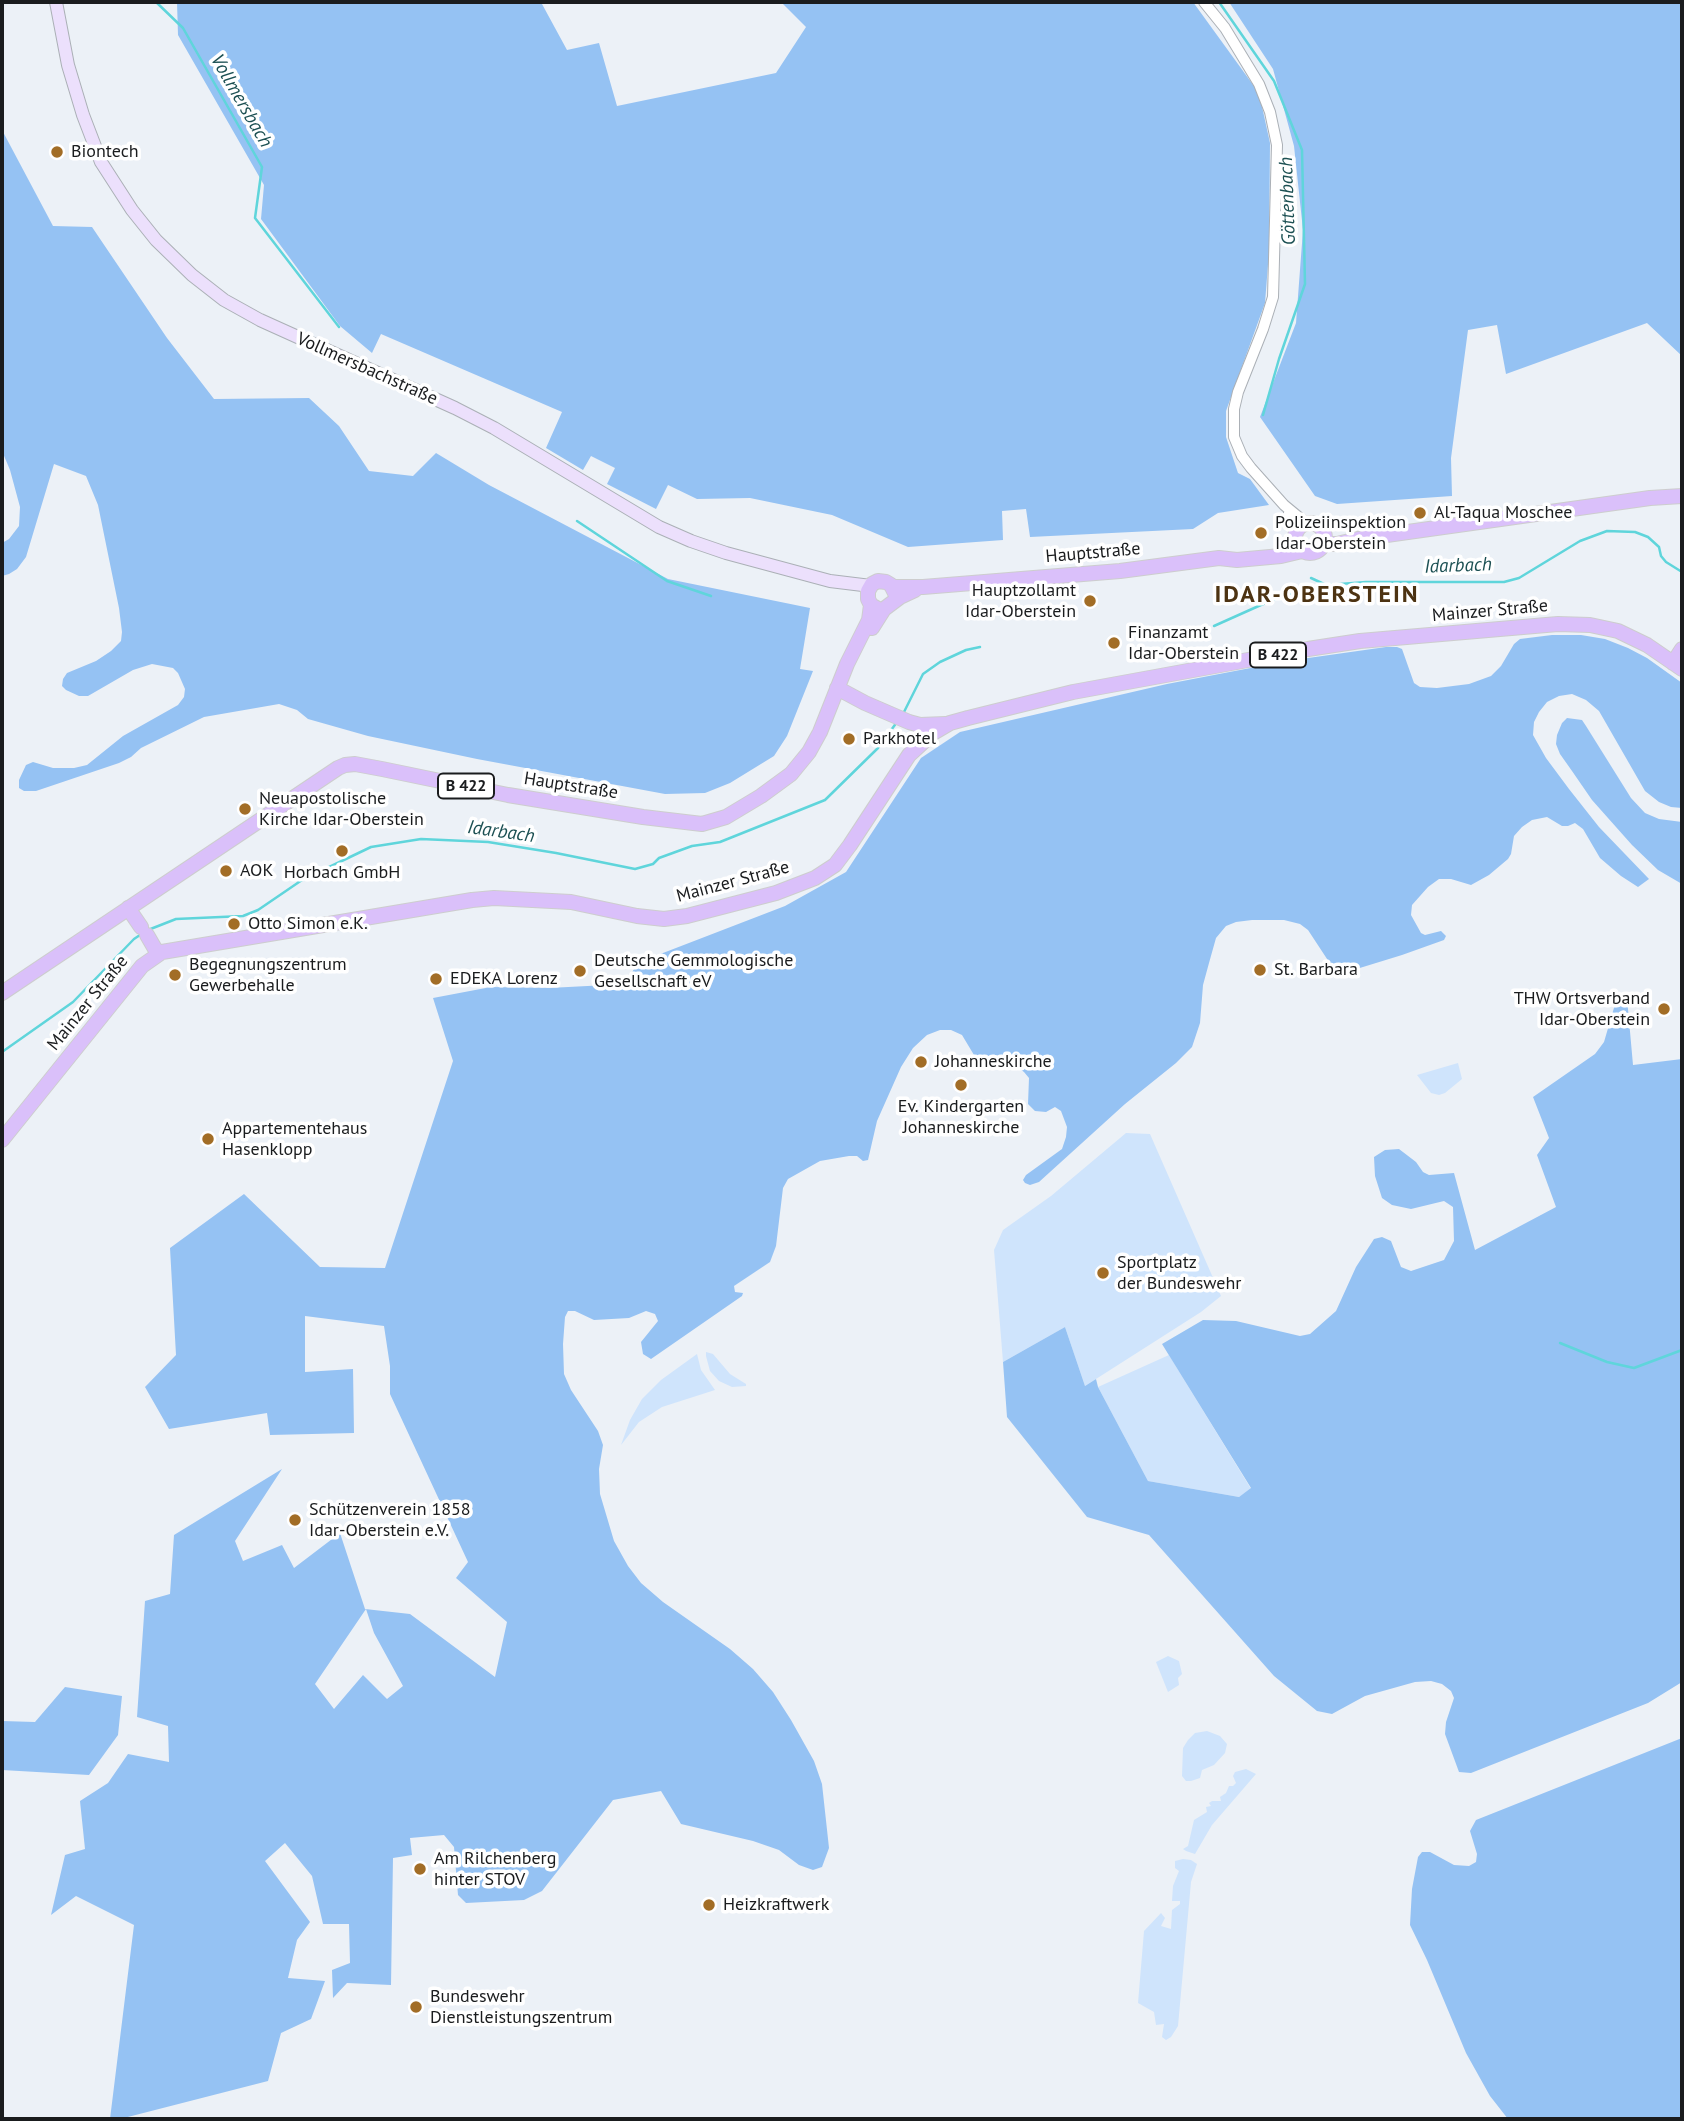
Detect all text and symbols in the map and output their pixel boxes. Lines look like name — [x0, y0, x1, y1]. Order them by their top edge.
water label: Vollmersbach — [205, 50, 277, 152]
place label: Biontech — [71, 141, 139, 163]
marker: Biontech — [49, 144, 65, 160]
water label: Göttenbach — [1275, 156, 1301, 246]
street label: Vollmersbachstraße — [293, 328, 441, 410]
place label: Al-Taqua Moschee — [1434, 502, 1572, 524]
marker: Al-Taqua Moschee — [1412, 505, 1428, 521]
place label: Polizeiinspektion Idar-Oberstein — [1275, 512, 1406, 554]
marker: Polizeiinspektion Idar-Oberstein — [1253, 525, 1269, 541]
street label: Hauptstraße — [1045, 538, 1141, 568]
water label: Idarbach — [1424, 553, 1492, 579]
place label: Hauptzollamt Idar-Oberstein — [965, 580, 1076, 622]
district label: IDAR-OBERSTEIN — [1216, 581, 1418, 609]
marker: Hauptzollamt Idar-Oberstein — [1082, 593, 1098, 609]
street label: Mainzer Straße — [1431, 595, 1549, 627]
place label: Finanzamt Idar-Oberstein — [1128, 622, 1239, 664]
marker: Finanzamt Idar-Oberstein — [1106, 635, 1122, 651]
road number: B 422 — [1250, 642, 1306, 668]
place label: Parkhotel — [863, 728, 936, 750]
marker: Parkhotel — [841, 731, 857, 747]
street label: Hauptstraße — [522, 768, 620, 804]
road number: B 422 — [438, 774, 494, 799]
place label: Neuapostolische Kirche Idar-Oberstein — [259, 788, 424, 830]
marker: Neuapostolische Kirche Idar-Oberstein — [237, 801, 253, 817]
water label: Idarbach — [466, 816, 536, 848]
marker: Horbach GmbH — [334, 843, 350, 859]
street label: Mainzer Straße — [674, 857, 792, 907]
place label: AOK — [240, 860, 273, 882]
place label: Horbach GmbH — [284, 862, 400, 884]
marker: AOK — [218, 863, 234, 879]
place label: Otto Simon e.K. — [248, 913, 368, 935]
marker: Otto Simon e.K. — [226, 916, 242, 932]
place label: Deutsche Gemmologische Gesellschaft eV — [594, 950, 793, 992]
street label: Mainzer Straße — [43, 951, 133, 1055]
place label: Begegnungszentrum Gewerbehalle — [189, 954, 347, 996]
place label: St. Barbara — [1274, 959, 1358, 981]
marker: St. Barbara — [1252, 962, 1268, 978]
marker: Deutsche Gemmologische Gesellschaft eV — [572, 963, 588, 979]
marker: Begegnungszentrum Gewerbehalle — [167, 967, 183, 983]
place label: EDEKA Lorenz — [450, 968, 558, 990]
marker: EDEKA Lorenz — [428, 971, 444, 987]
place label: THW Ortsverband Idar-Oberstein — [1514, 988, 1650, 1030]
marker: THW Ortsverband Idar-Oberstein — [1656, 1001, 1672, 1017]
place label: Johanneskirche — [935, 1051, 1052, 1073]
marker: Johanneskirche — [913, 1054, 929, 1070]
marker: Ev. Kindergarten Johanneskirche — [953, 1077, 969, 1093]
place label: Ev. Kindergarten Johanneskirche — [898, 1096, 1024, 1138]
place label: Appartementehaus Hasenklopp — [222, 1118, 367, 1160]
marker: Appartementehaus Hasenklopp — [200, 1131, 216, 1147]
place label: Sportplatz der Bundeswehr — [1117, 1252, 1241, 1294]
marker: Sportplatz der Bundeswehr — [1095, 1265, 1111, 1281]
place label: Schützenverein 1858 Idar-Oberstein e.V. — [309, 1499, 471, 1542]
marker: Schützenverein 1858 Idar-Oberstein e.V. — [287, 1512, 303, 1528]
place label: Am Rilchenberg hinter STOV — [434, 1848, 556, 1890]
marker: Am Rilchenberg hinter STOV — [412, 1861, 428, 1877]
place label: Heizkraftwerk — [723, 1894, 829, 1916]
marker: Heizkraftwerk — [701, 1897, 717, 1913]
place label: Bundeswehr Dienstleistungszentrum — [430, 1986, 612, 2028]
marker: Bundeswehr Dienstleistungszentrum — [408, 1999, 424, 2015]

